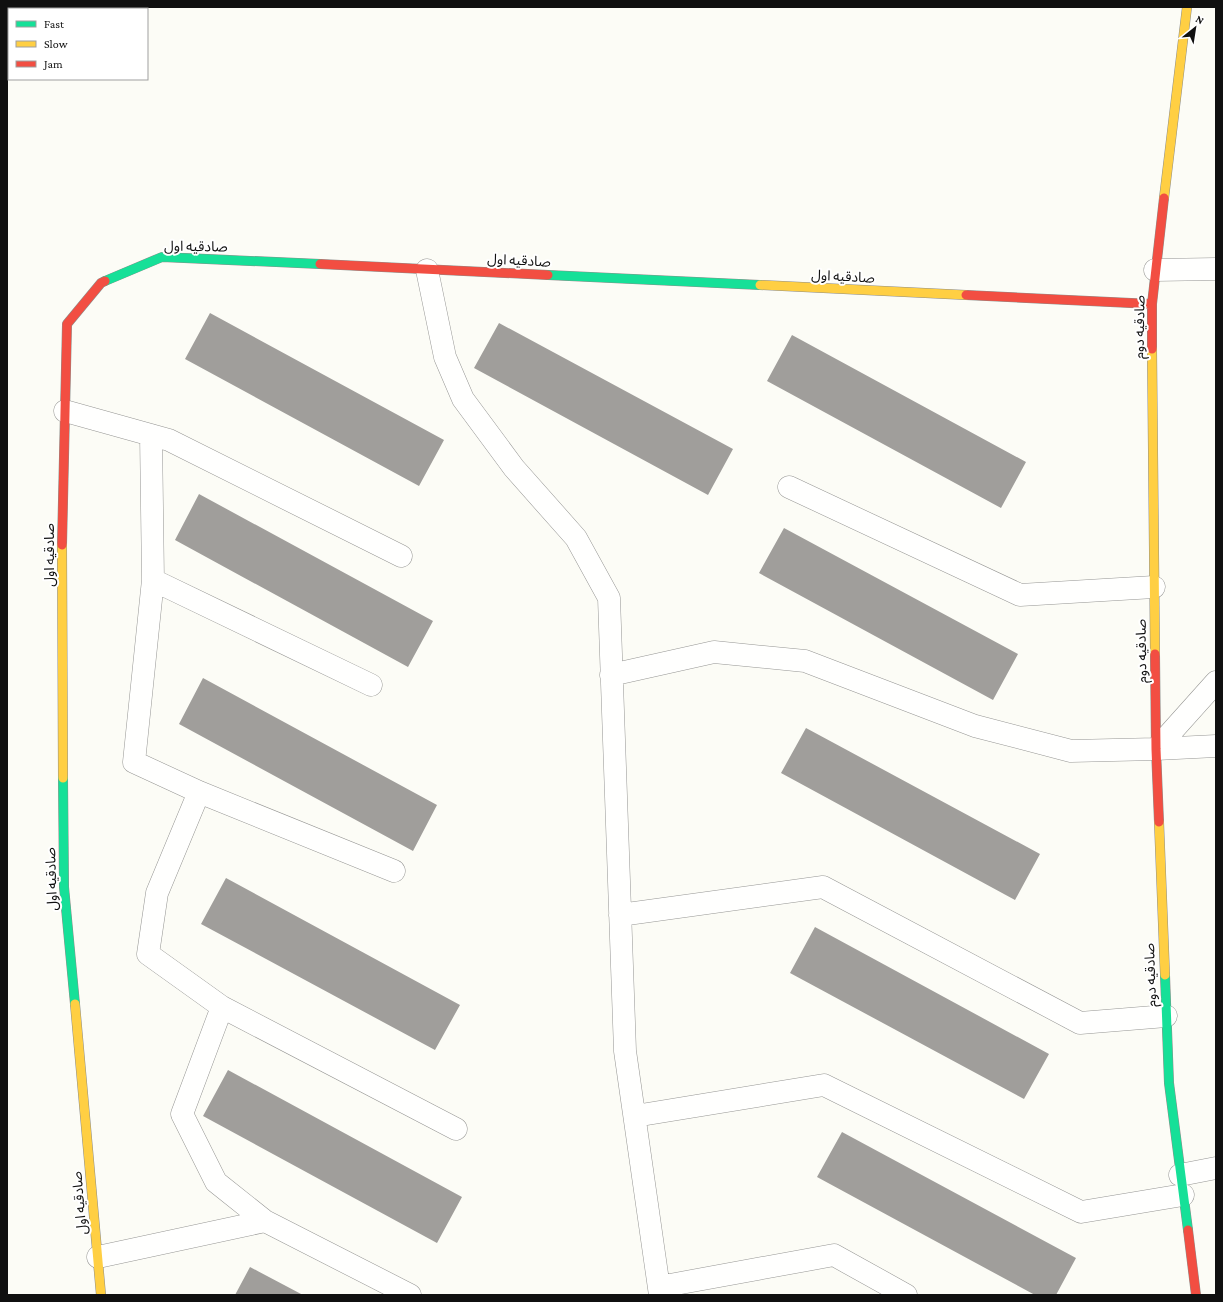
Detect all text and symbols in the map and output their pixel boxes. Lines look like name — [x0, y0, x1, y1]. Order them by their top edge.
legend — [8, 8, 148, 80]
north arrow — [1175, 8, 1215, 48]
text: N — [1194, 12, 1207, 27]
text: Fast — [44, 17, 65, 31]
text: Slow — [44, 37, 68, 51]
text: Jam — [43, 57, 63, 71]
street label: صادقیه اول — [164, 237, 228, 256]
street label: صادقیه اول — [487, 250, 552, 271]
street label: صادقیه اول — [811, 266, 876, 287]
street label: صادقیه دوم — [1130, 295, 1151, 359]
street label: صادقیه اول — [41, 523, 58, 587]
street label: صادقیه دوم — [1132, 618, 1153, 683]
street label: صادقیه اول — [42, 847, 61, 911]
street label: صادقیه دوم — [1141, 942, 1162, 1007]
street label: صادقیه اول — [68, 1170, 91, 1235]

